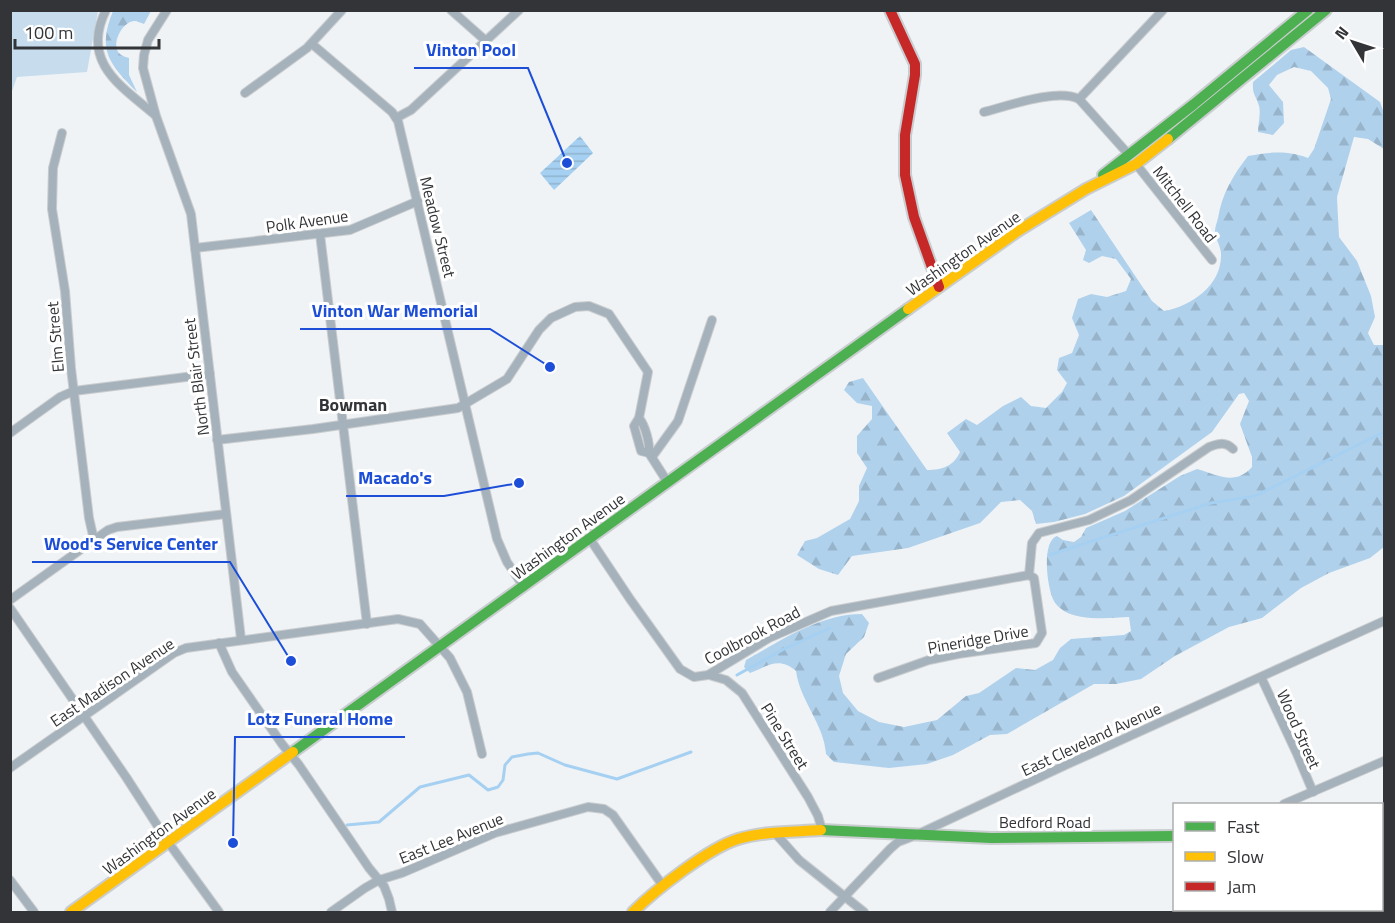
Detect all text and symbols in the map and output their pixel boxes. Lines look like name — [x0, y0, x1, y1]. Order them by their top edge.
scale bar — [15, 12, 159, 50]
north arrow — [1323, 12, 1383, 72]
text: 100 m — [24, 19, 73, 46]
text: N — [1329, 21, 1354, 44]
callout: Vinton Pool — [414, 32, 528, 68]
text: Vinton Pool — [426, 36, 516, 63]
street label: Mitchell Road — [1147, 160, 1223, 248]
street label: Meadow Street — [414, 174, 462, 280]
street label: Polk Avenue — [264, 203, 350, 239]
street label: Washington Avenue — [901, 205, 1025, 301]
callout: Vinton War Memorial — [300, 293, 490, 329]
text: Vinton War Memorial — [312, 297, 478, 324]
street label: Elm Street — [40, 300, 70, 373]
street label: North Blair Street — [177, 317, 215, 437]
district label: Bowman — [319, 391, 387, 418]
callout: Macado's — [346, 460, 444, 496]
text: Macado's — [358, 464, 432, 491]
street label: Washington Avenue — [507, 487, 629, 585]
callout: Wood's Service Center — [32, 526, 230, 562]
text: Wood's Service Center — [44, 530, 218, 557]
street label: Coolbrook Road — [700, 600, 804, 670]
street label: Pineridge Drive — [926, 618, 1030, 660]
street label: East Madison Avenue — [45, 632, 179, 732]
street label: Wood Street — [1271, 686, 1327, 773]
street label: East Cleveland Avenue — [1017, 696, 1165, 782]
street label: Pine Street — [755, 698, 815, 774]
callout: Lotz Funeral Home — [235, 701, 405, 737]
text: Lotz Funeral Home — [247, 705, 393, 732]
street label: Washington Avenue — [98, 782, 220, 880]
legend — [1173, 803, 1383, 911]
street label: East Lee Avenue — [395, 806, 507, 870]
street label: Bedford Road — [999, 810, 1091, 834]
text: Fast — [1227, 813, 1260, 840]
text: Slow — [1227, 843, 1264, 870]
text: Jam — [1227, 873, 1256, 900]

